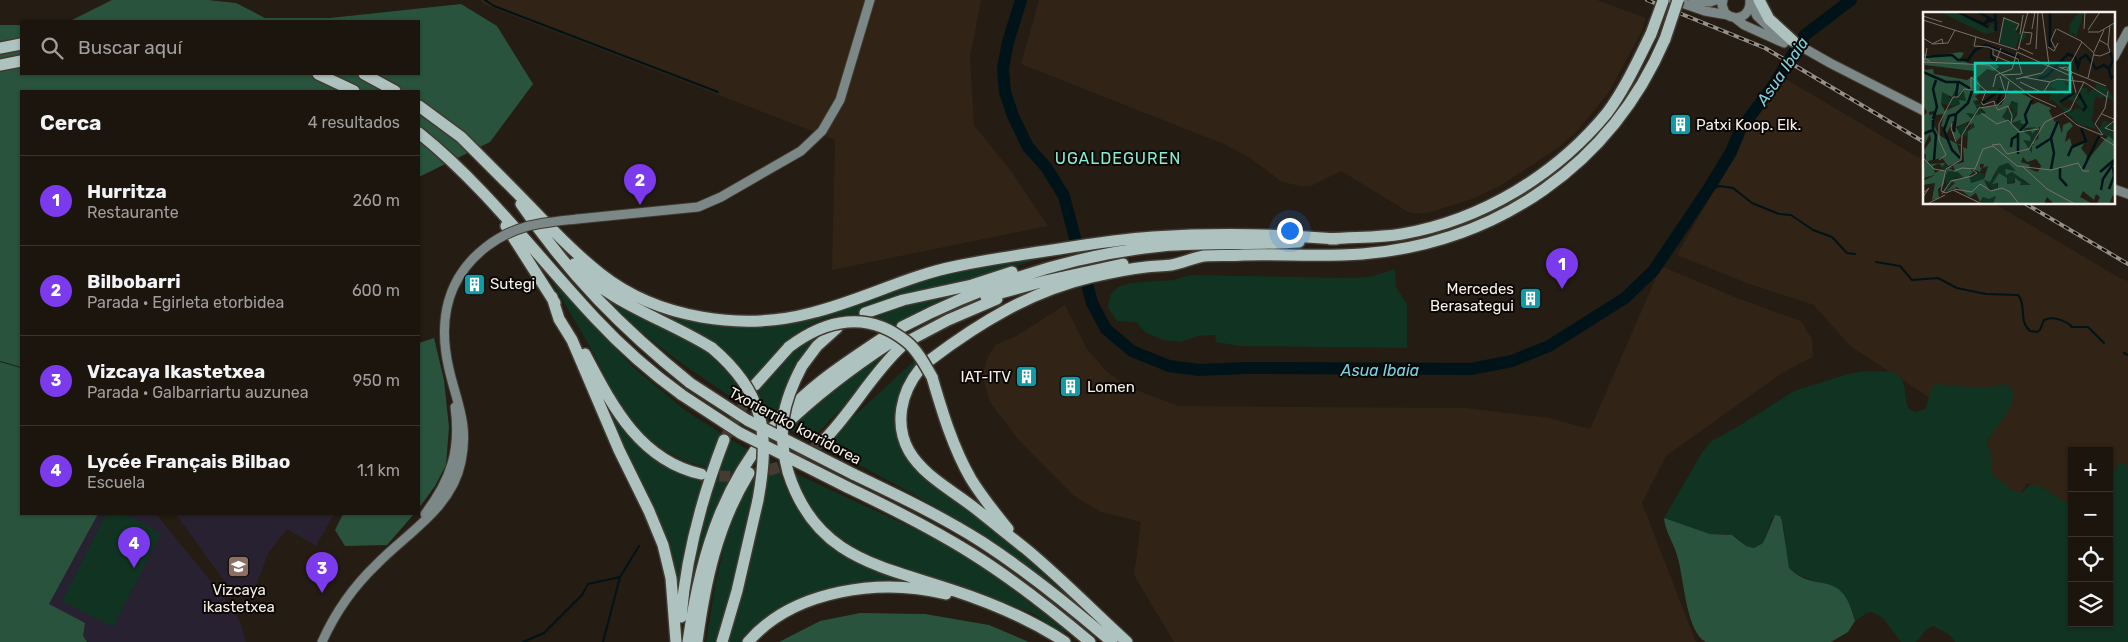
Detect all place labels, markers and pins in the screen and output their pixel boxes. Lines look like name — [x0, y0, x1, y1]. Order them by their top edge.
building icon: Patxi Koop. Elk. — [1668, 113, 1692, 137]
place label: Patxi Koop. Elk. — [1696, 116, 1801, 134]
pin: 2 — [624, 164, 656, 205]
pin: 1 — [1546, 248, 1578, 289]
building icon: Sutegi — [462, 272, 486, 296]
place label: Sutegi — [490, 275, 535, 293]
place label: Mercedes Berasategui — [1430, 280, 1514, 315]
building icon: Mercedes Berasategui — [1518, 286, 1542, 310]
building icon: IAT-ITV — [1015, 365, 1039, 389]
place label: IAT-ITV — [960, 368, 1011, 386]
building icon: Lomen — [1059, 375, 1083, 399]
place label: Lomen — [1087, 378, 1135, 396]
pin: 4 — [118, 527, 150, 568]
pin: 3 — [306, 552, 338, 593]
school or university icon: Vizcaya ikastetxea — [227, 555, 251, 579]
place label: Vizcaya ikastetxea — [203, 581, 275, 616]

